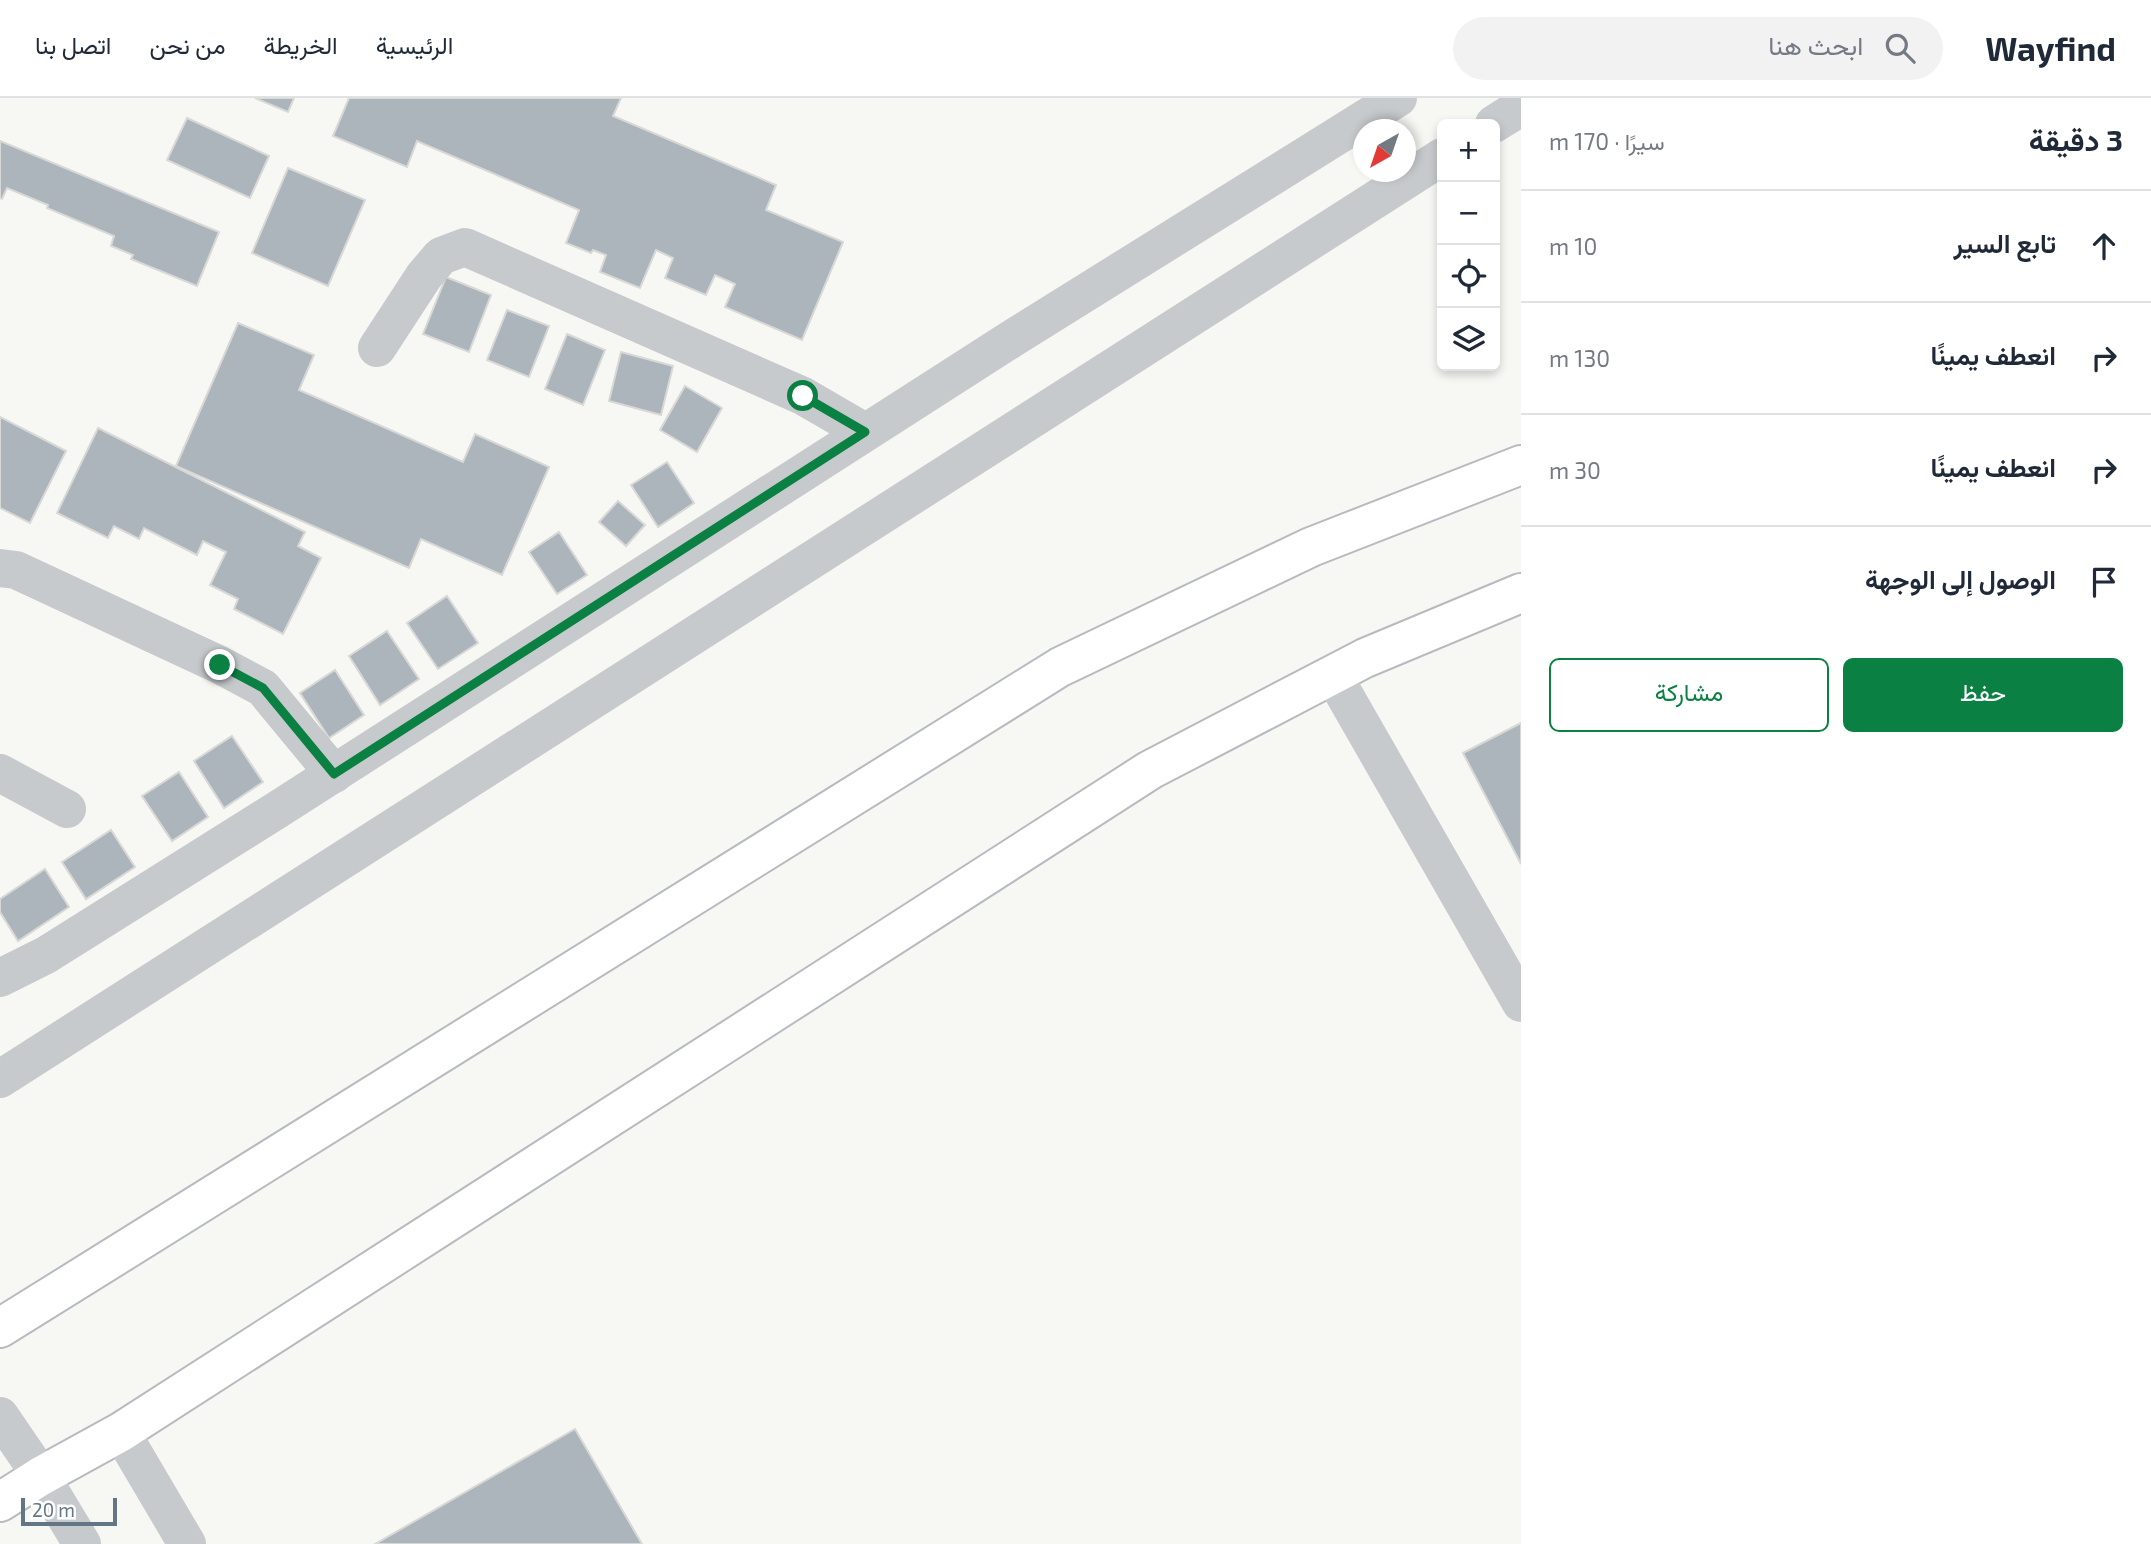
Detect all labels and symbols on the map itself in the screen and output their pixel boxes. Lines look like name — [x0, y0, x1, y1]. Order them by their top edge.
north arrow — [1353, 119, 1416, 182]
route start — [787, 380, 818, 411]
route end — [204, 649, 235, 680]
scale bar — [21, 1495, 117, 1527]

